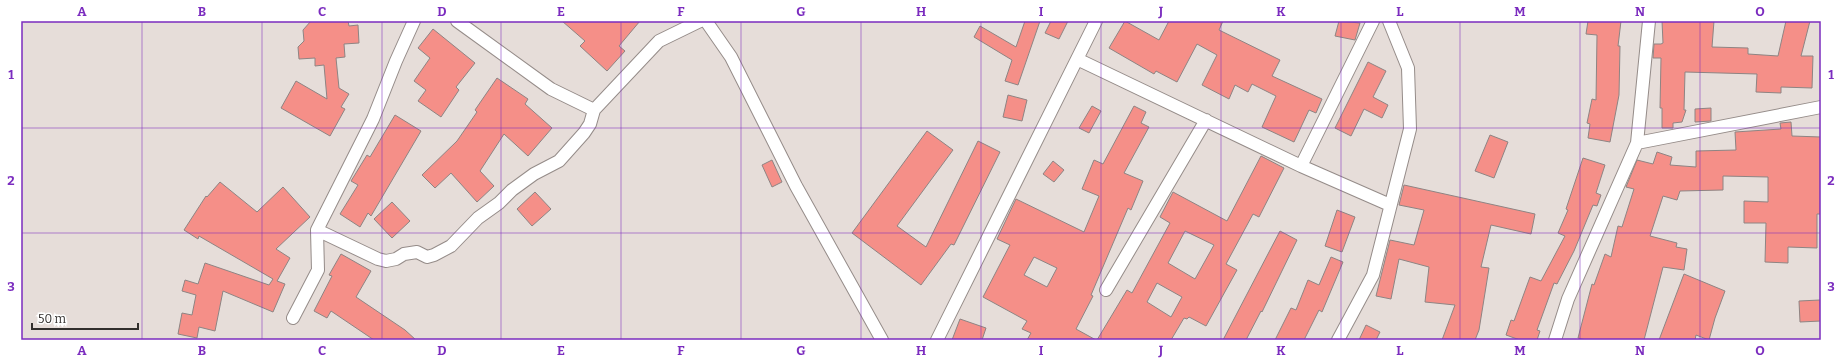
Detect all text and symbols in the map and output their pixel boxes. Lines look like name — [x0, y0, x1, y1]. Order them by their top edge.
text: A — [77, 4, 87, 19]
text: B — [198, 4, 206, 19]
text: C — [318, 4, 326, 19]
text: D — [437, 4, 447, 19]
text: E — [557, 4, 565, 19]
text: F — [677, 4, 685, 19]
text: G — [796, 4, 806, 19]
text: H — [916, 4, 926, 19]
text: I — [1039, 4, 1044, 19]
text: J — [1158, 4, 1164, 19]
text: K — [1276, 4, 1286, 19]
text: L — [1396, 4, 1404, 19]
text: M — [1514, 4, 1526, 19]
text: N — [1635, 4, 1645, 19]
text: O — [1755, 4, 1765, 19]
text: 1 — [8, 67, 14, 82]
text: 1 — [1828, 67, 1834, 82]
text: 2 — [7, 173, 15, 188]
text: 2 — [1827, 173, 1835, 188]
text: 3 — [7, 279, 15, 294]
text: 3 — [1827, 279, 1835, 294]
scale bar — [32, 305, 138, 331]
text: 50 m — [38, 312, 67, 326]
text: A — [77, 343, 87, 358]
text: B — [198, 343, 206, 358]
text: C — [318, 343, 326, 358]
text: D — [437, 343, 447, 358]
text: E — [557, 343, 565, 358]
text: F — [677, 343, 685, 358]
text: G — [796, 343, 806, 358]
text: H — [916, 343, 926, 358]
text: I — [1039, 343, 1044, 358]
text: J — [1158, 343, 1164, 358]
text: K — [1276, 343, 1286, 358]
text: L — [1396, 343, 1404, 358]
text: M — [1514, 343, 1526, 358]
text: N — [1635, 343, 1645, 358]
text: O — [1755, 343, 1765, 358]

